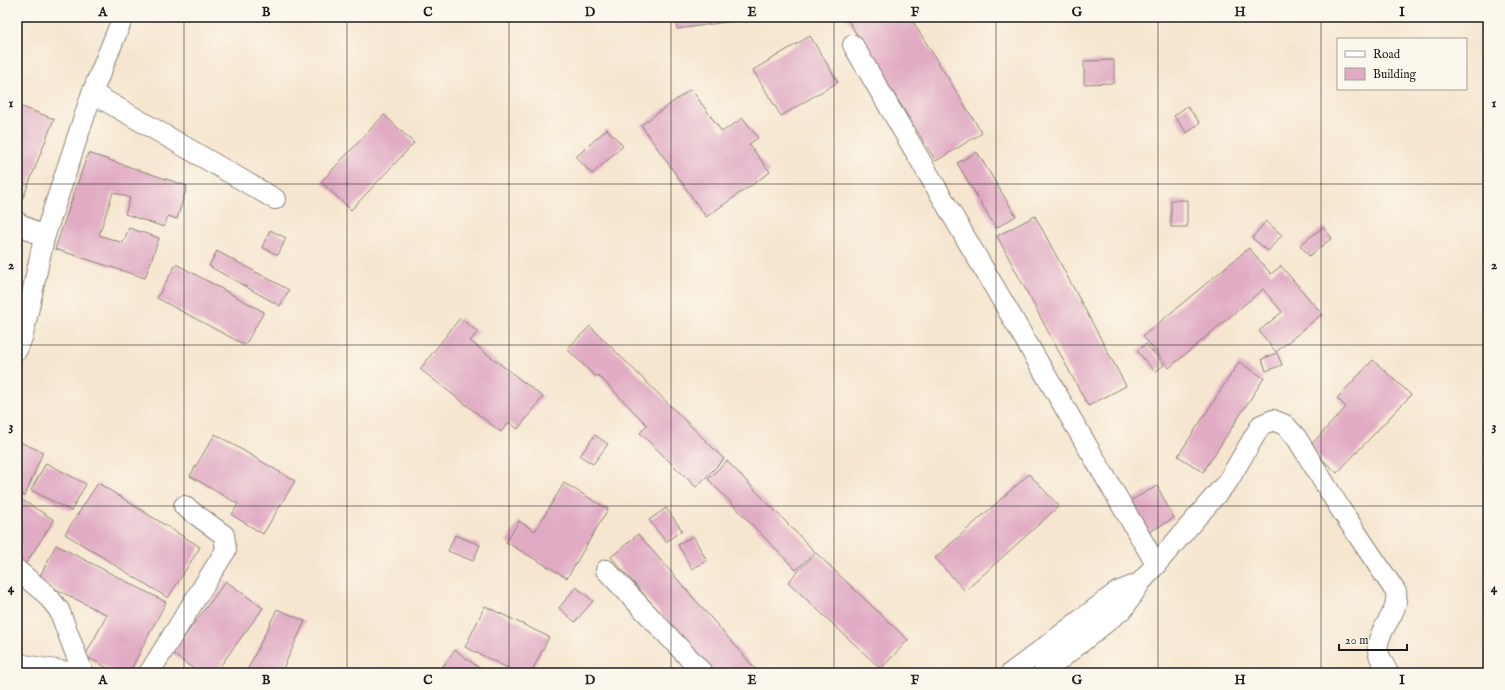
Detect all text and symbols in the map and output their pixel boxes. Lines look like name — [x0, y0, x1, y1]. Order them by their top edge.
text: A — [98, 4, 109, 21]
text: B — [262, 4, 271, 21]
text: C — [423, 4, 433, 21]
text: D — [585, 4, 596, 21]
text: E — [747, 4, 757, 21]
text: F — [911, 4, 920, 21]
text: G — [1072, 4, 1083, 21]
text: H — [1234, 4, 1246, 21]
text: I — [1399, 4, 1405, 21]
legend — [1337, 38, 1467, 90]
text: Road — [1373, 47, 1401, 62]
text: Building — [1373, 67, 1417, 82]
text: 1 — [9, 95, 14, 112]
text: 1 — [1492, 95, 1497, 112]
text: 2 — [8, 257, 14, 274]
text: 2 — [1491, 257, 1497, 274]
text: 3 — [9, 418, 14, 435]
text: 3 — [1492, 418, 1497, 435]
text: 4 — [8, 580, 15, 597]
text: 4 — [1491, 580, 1498, 597]
scale bar — [1339, 626, 1407, 652]
text: 20 m — [1345, 633, 1368, 648]
text: A — [98, 672, 109, 689]
text: B — [262, 672, 271, 689]
text: C — [423, 672, 433, 689]
text: D — [585, 672, 596, 689]
text: E — [747, 672, 757, 689]
text: F — [911, 672, 920, 689]
text: G — [1072, 672, 1083, 689]
text: H — [1234, 672, 1246, 689]
text: I — [1399, 672, 1405, 689]

